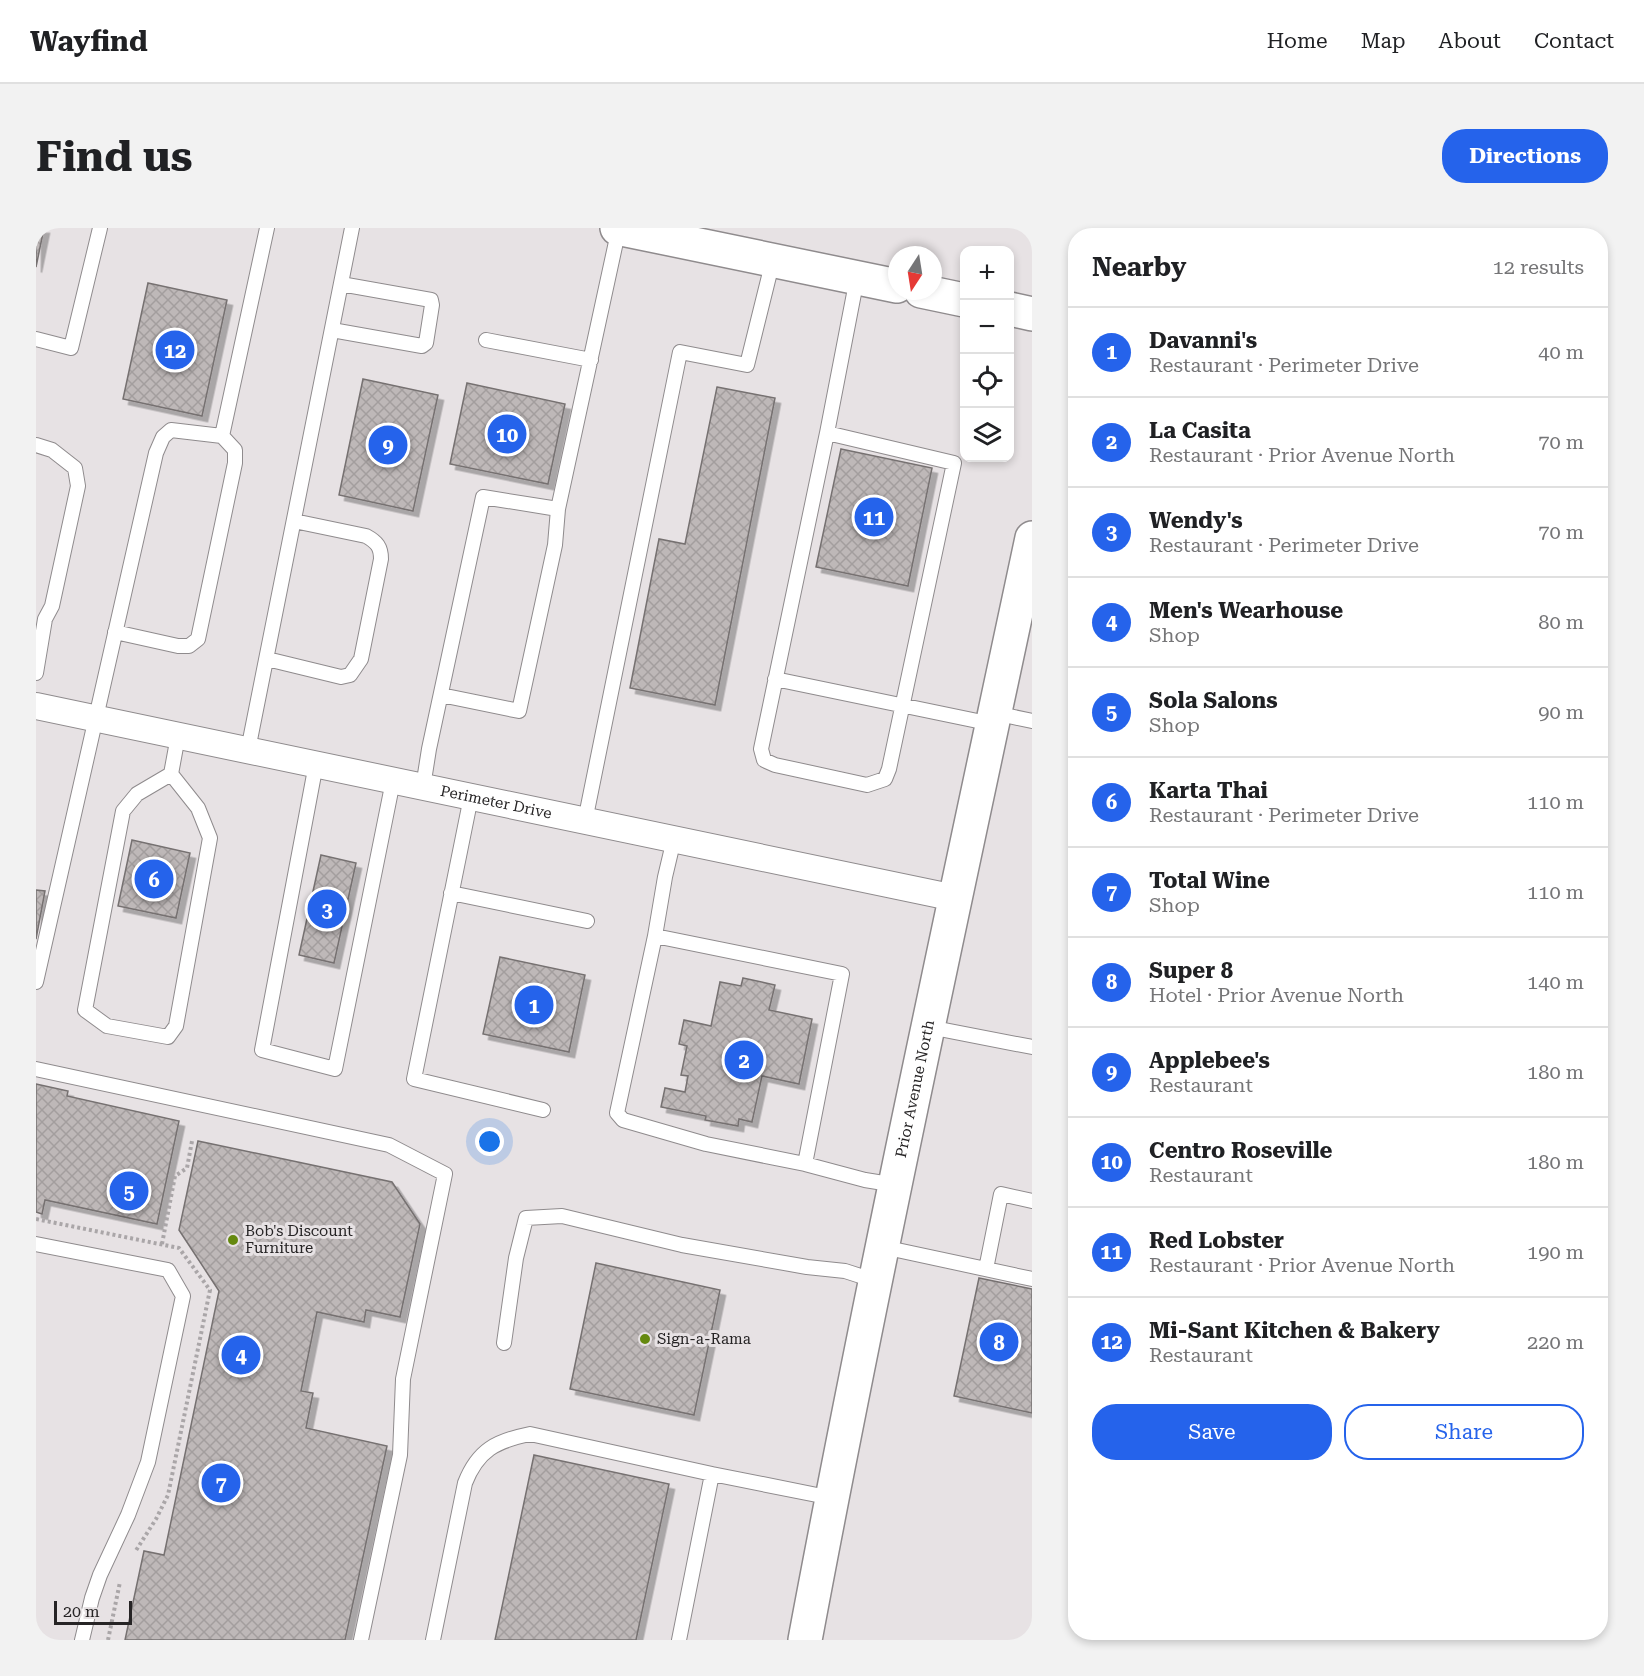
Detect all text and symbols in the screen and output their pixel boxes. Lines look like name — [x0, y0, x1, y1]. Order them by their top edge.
text: Wayfind — [30, 25, 148, 58]
text: Home — [1267, 29, 1328, 53]
text: Map — [1361, 29, 1406, 53]
text: About — [1439, 29, 1501, 53]
text: Contact — [1534, 29, 1614, 53]
button: Directions — [1442, 129, 1608, 183]
text: Find us — [36, 132, 193, 181]
north arrow — [888, 246, 942, 300]
map controls — [960, 246, 1014, 462]
button: + — [960, 246, 1014, 300]
text: Nearby — [1092, 252, 1186, 282]
text: 12 results — [1493, 255, 1584, 279]
button: − — [960, 300, 1014, 354]
pin: 12 — [156, 328, 194, 372]
text: Davanni's — [1149, 328, 1257, 353]
text: 1 — [1106, 340, 1117, 364]
text: 40 m — [1538, 340, 1584, 364]
text: Restaurant · Perimeter Drive — [1149, 353, 1419, 377]
button: locate — [960, 354, 1014, 408]
button: layers — [960, 408, 1014, 462]
pin: 10 — [488, 412, 526, 456]
text: La Casita — [1149, 418, 1251, 443]
pin: 9 — [368, 422, 408, 468]
text: 2 — [1106, 430, 1117, 454]
text: 70 m — [1538, 430, 1584, 454]
text: Restaurant · Prior Avenue North — [1149, 443, 1455, 467]
pin: 11 — [854, 494, 894, 540]
text: Wendy's — [1149, 508, 1243, 533]
text: 3 — [1106, 520, 1117, 544]
text: 70 m — [1538, 520, 1584, 544]
text: Restaurant · Perimeter Drive — [1149, 533, 1419, 557]
text: Men's Wearhouse — [1149, 598, 1343, 623]
text: 4 — [1106, 610, 1117, 634]
text: 80 m — [1538, 610, 1584, 634]
text: Shop — [1149, 623, 1200, 647]
text: Sola Salons — [1149, 688, 1278, 713]
text: 5 — [1106, 700, 1117, 724]
text: 90 m — [1538, 700, 1584, 724]
text: Shop — [1149, 713, 1200, 737]
text: Karta Thai — [1149, 778, 1268, 803]
street label: Perimeter Drive — [439, 782, 553, 823]
text: 6 — [1106, 790, 1117, 814]
text: 110 m — [1527, 790, 1584, 814]
text: Restaurant · Perimeter Drive — [1149, 803, 1419, 827]
pin: 6 — [134, 856, 174, 902]
text: Total Wine — [1149, 868, 1270, 893]
text: 7 — [1106, 880, 1117, 904]
text: 110 m — [1527, 880, 1584, 904]
pin: 3 — [308, 886, 346, 932]
text: Shop — [1149, 893, 1200, 917]
text: Super 8 — [1149, 958, 1233, 983]
text: 8 — [1106, 970, 1117, 994]
text: 140 m — [1527, 970, 1584, 994]
pin: 1 — [514, 982, 554, 1028]
text: Hotel · Prior Avenue North — [1149, 983, 1404, 1007]
street label: Prior Avenue North — [892, 1018, 938, 1159]
pin: 2 — [724, 1038, 764, 1082]
text: Applebee's — [1149, 1048, 1270, 1073]
text: 9 — [1106, 1060, 1117, 1084]
text: 180 m — [1527, 1060, 1584, 1084]
text: Restaurant — [1149, 1073, 1253, 1097]
your location — [475, 1127, 504, 1156]
text: Centro Roseville — [1149, 1138, 1333, 1163]
text: 10 — [1100, 1150, 1123, 1174]
text: 180 m — [1527, 1150, 1584, 1174]
text: Restaurant — [1149, 1163, 1253, 1187]
pin: 5 — [110, 1168, 148, 1214]
place label: Bob's Discount Furniture — [245, 1222, 353, 1257]
text: Red Lobster — [1149, 1228, 1284, 1253]
marker: Bob's Discount Furniture — [226, 1233, 240, 1247]
text: 11 — [1100, 1240, 1123, 1264]
text: 190 m — [1527, 1240, 1584, 1264]
text: Restaurant · Prior Avenue North — [1149, 1253, 1455, 1277]
text: Mi-Sant Kitchen & Bakery — [1149, 1318, 1440, 1343]
pin: 8 — [980, 1320, 1018, 1364]
place label: Sign-a-Rama — [657, 1330, 751, 1348]
text: 12 — [1100, 1330, 1123, 1354]
text: 220 m — [1527, 1330, 1584, 1354]
pin: 4 — [222, 1332, 260, 1378]
marker: Sign-a-Rama — [638, 1332, 652, 1346]
text: Restaurant — [1149, 1343, 1253, 1367]
button: Save — [1092, 1404, 1332, 1460]
button: Share — [1344, 1404, 1584, 1460]
pin: 7 — [202, 1460, 240, 1506]
scale bar — [54, 1598, 132, 1626]
text: 20 m — [63, 1602, 100, 1621]

